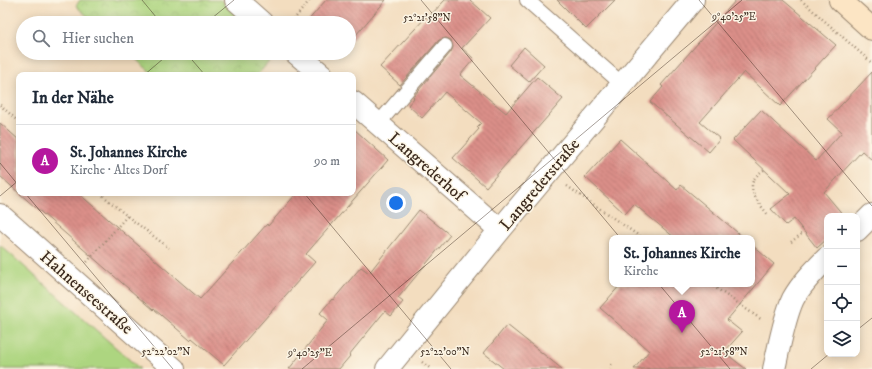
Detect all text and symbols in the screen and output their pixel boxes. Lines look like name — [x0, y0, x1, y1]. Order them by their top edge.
text: 9°40'25"E — [711, 11, 756, 23]
text: 52°21'58"N — [403, 12, 451, 24]
search box — [16, 16, 356, 60]
icon: search — [30, 27, 52, 49]
text: Hier suchen — [62, 29, 134, 48]
text: In der Nähe — [32, 87, 114, 109]
street label: Langrederhof — [384, 128, 471, 208]
street label: Langrederstraße — [495, 134, 585, 235]
text: St. Johannes Kirche — [70, 143, 187, 162]
text: A — [41, 153, 49, 169]
text: 90 m — [314, 153, 340, 169]
text: Kirche · Altes Dorf — [70, 162, 167, 178]
your location — [386, 193, 406, 213]
map controls — [824, 213, 860, 357]
button: + — [824, 213, 860, 249]
popup — [609, 235, 755, 287]
text: St. Johannes Kirche — [623, 244, 741, 263]
street label: Hahnenseestraße — [35, 246, 138, 339]
button: − — [824, 249, 860, 285]
text: Kirche — [623, 263, 659, 279]
button: locate — [824, 285, 860, 321]
pin: A — [669, 300, 695, 333]
button: layers — [824, 321, 860, 357]
text: 52°22'02"N — [142, 346, 190, 358]
text: 52°22'00"N — [420, 346, 470, 358]
text: 52°21'58"N — [700, 346, 748, 358]
text: 9°40'25"E — [287, 347, 332, 359]

